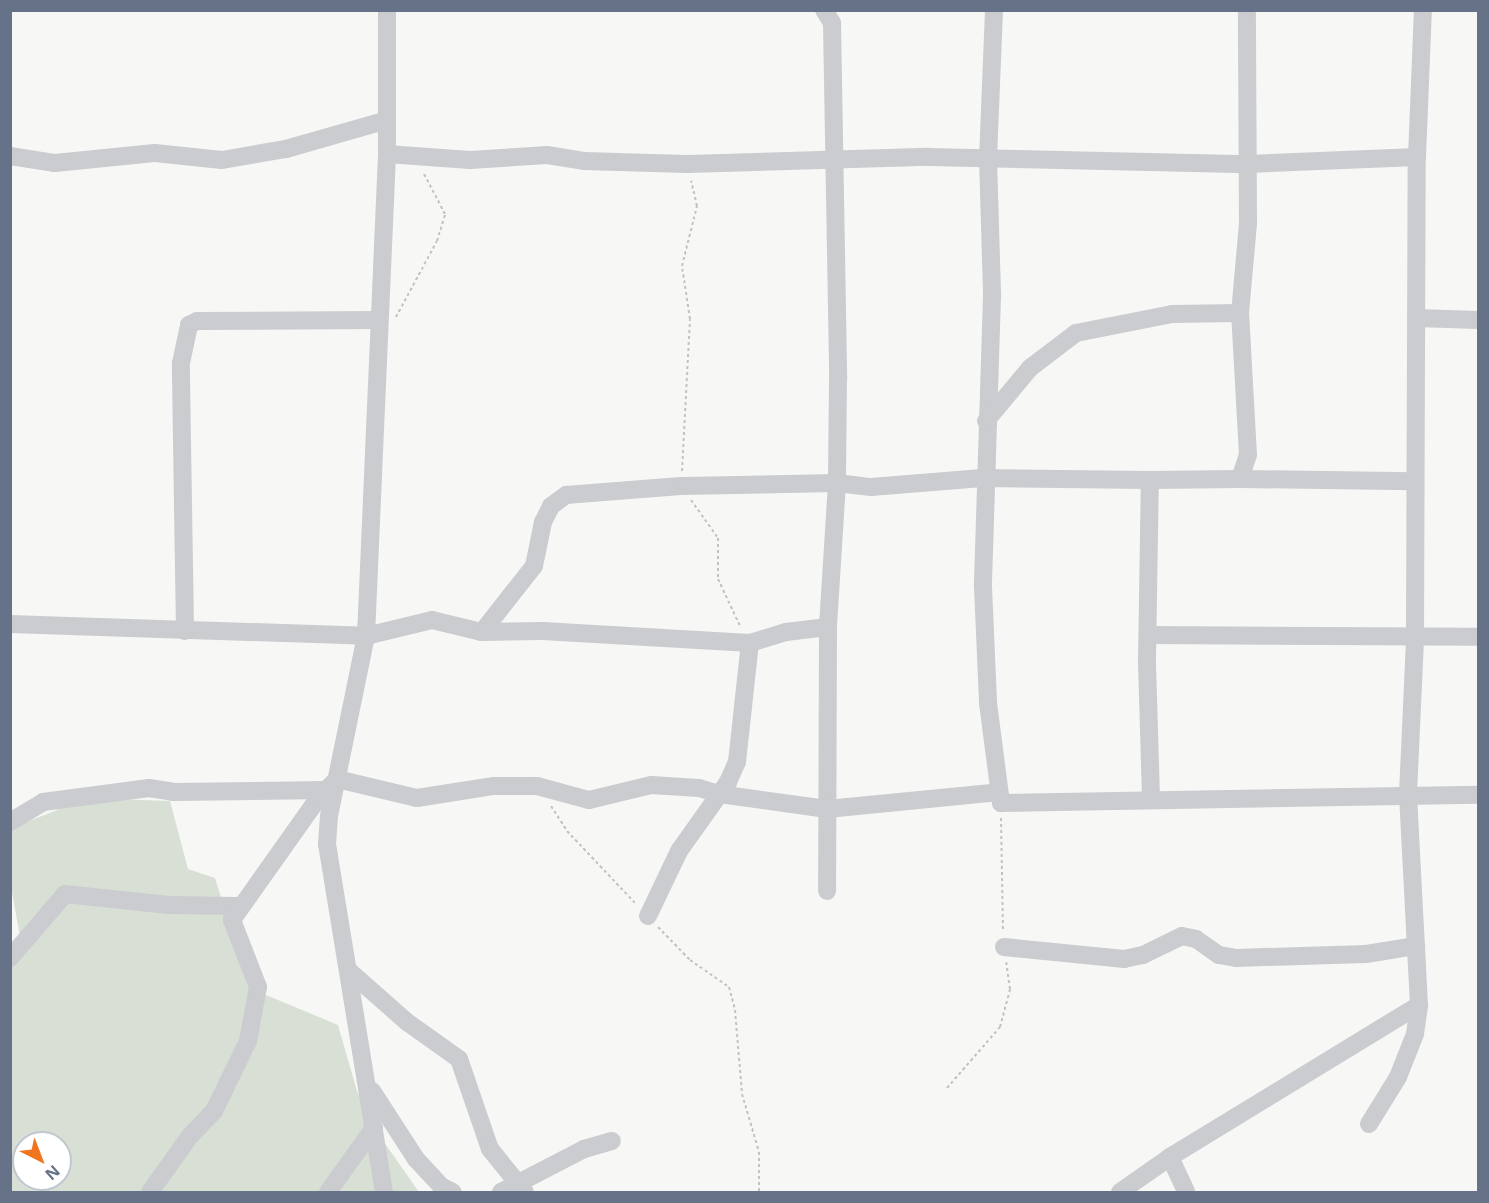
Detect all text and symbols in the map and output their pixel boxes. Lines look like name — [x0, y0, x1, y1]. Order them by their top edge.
north arrow — [12, 1131, 72, 1191]
text: N — [41, 1160, 65, 1185]

